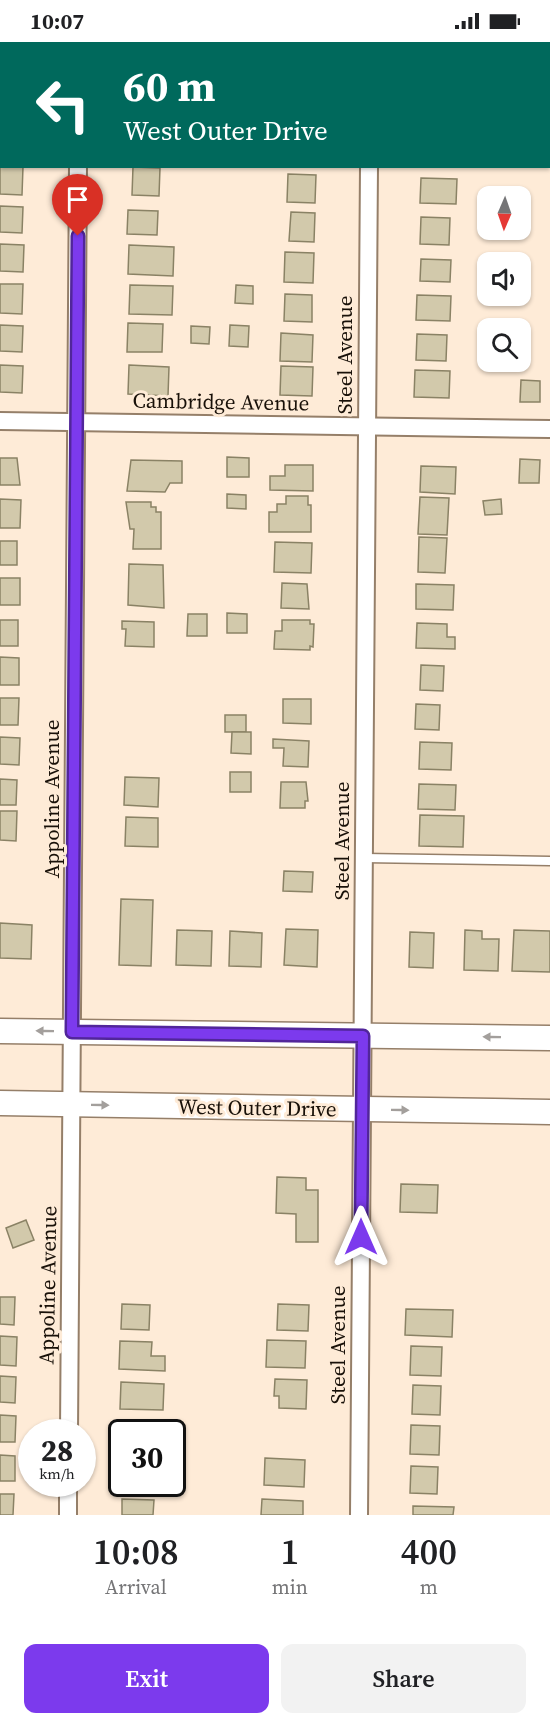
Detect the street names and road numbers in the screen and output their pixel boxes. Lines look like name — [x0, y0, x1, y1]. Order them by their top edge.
street label: Steel Avenue — [330, 296, 359, 414]
street label: Cambridge Avenue — [132, 385, 310, 418]
street label: Appoline Avenue — [37, 720, 66, 878]
street label: Steel Avenue — [327, 782, 356, 900]
street label: West Outer Drive — [177, 1092, 337, 1123]
street label: Appoline Avenue — [32, 1205, 63, 1365]
street label: Steel Avenue — [323, 1286, 352, 1404]

